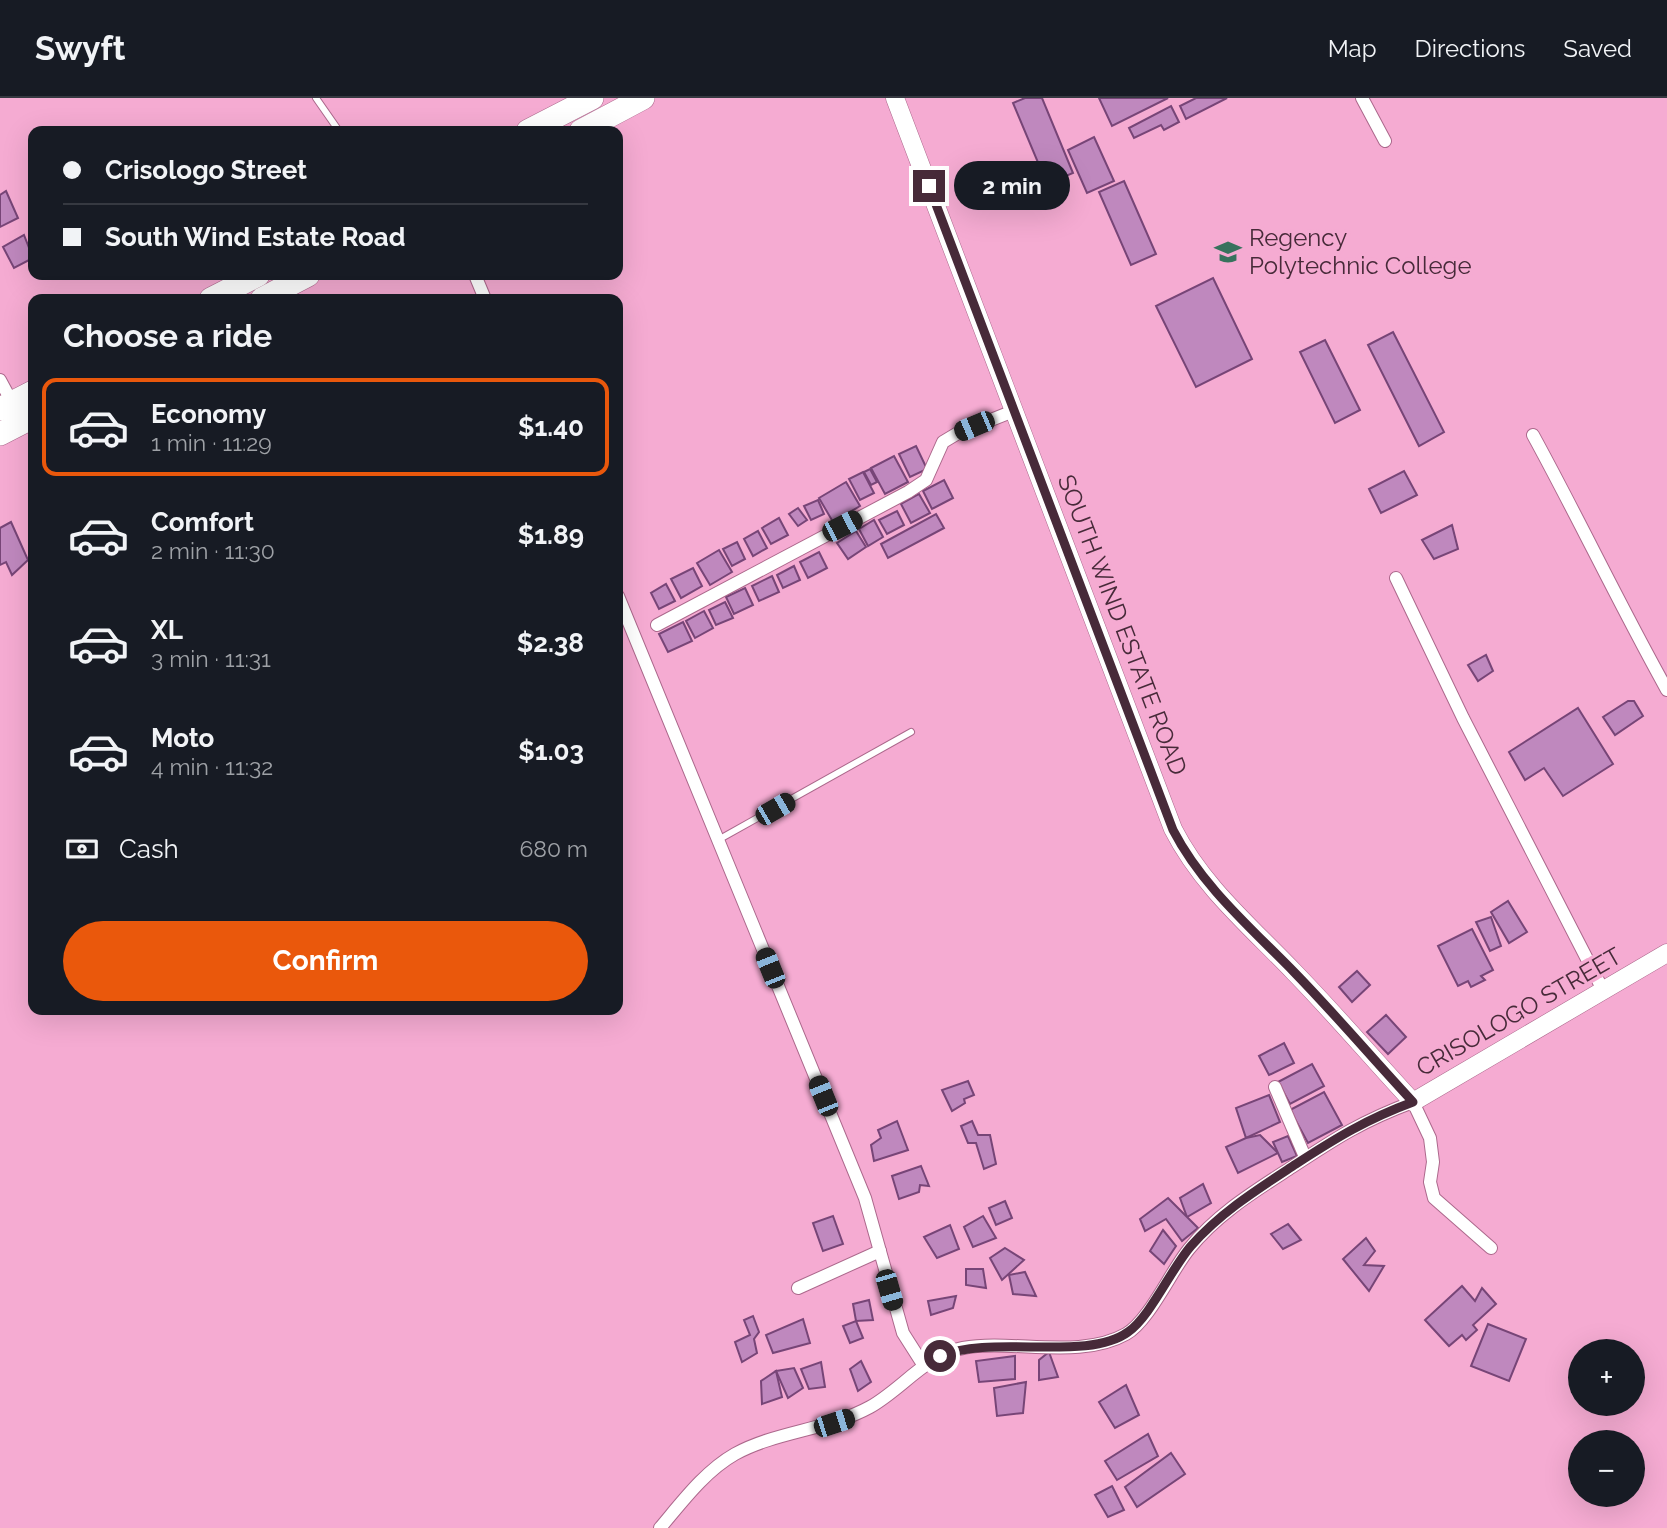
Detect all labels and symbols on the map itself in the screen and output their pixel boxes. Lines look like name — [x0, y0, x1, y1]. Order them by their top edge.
callout: 2 min — [954, 162, 1069, 210]
route end — [913, 170, 945, 202]
place label: Regency Polytechnic College — [1249, 223, 1472, 280]
school or university icon: Regency Polytechnic College — [1213, 237, 1243, 267]
car — [951, 408, 998, 444]
street label: SOUTH WIND ESTATE ROAD — [1052, 470, 1193, 779]
car — [819, 507, 866, 545]
car — [752, 789, 799, 829]
street label: CRISOLOGO STREET — [1411, 941, 1627, 1082]
car — [753, 945, 788, 991]
car — [806, 1073, 841, 1119]
car — [874, 1267, 905, 1313]
route start — [924, 1340, 956, 1372]
car — [811, 1407, 858, 1439]

